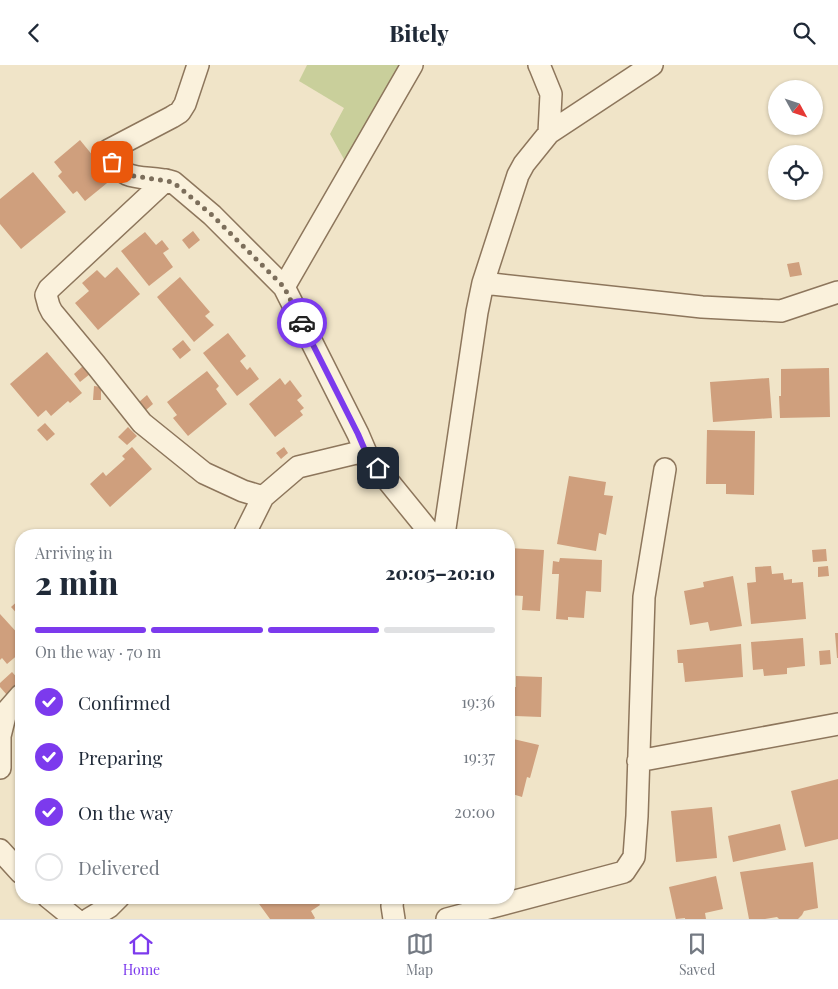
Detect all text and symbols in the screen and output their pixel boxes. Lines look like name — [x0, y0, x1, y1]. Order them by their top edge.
text: Bitely — [389, 18, 449, 48]
icon: back — [20, 19, 48, 47]
icon: search — [790, 19, 818, 47]
north arrow — [768, 80, 822, 135]
map controls — [768, 80, 823, 200]
pin — [91, 141, 133, 183]
button: locate — [768, 145, 823, 200]
icon: bag — [98, 148, 126, 176]
courier — [277, 298, 327, 348]
icon: car — [288, 309, 316, 337]
pin — [357, 447, 399, 489]
icon: home — [364, 454, 392, 482]
text: Arriving in — [35, 542, 113, 563]
text: 20:05–20:10 — [385, 559, 495, 585]
text: 2 min — [35, 560, 118, 603]
text: On the way · 70 m — [35, 641, 161, 662]
icon: check — [35, 688, 63, 716]
text: Confirmed — [78, 689, 171, 715]
text: 19:36 — [461, 691, 495, 712]
icon: check — [35, 743, 63, 771]
text: Preparing — [78, 744, 163, 770]
text: 19:37 — [463, 746, 495, 767]
icon: check — [35, 798, 63, 826]
text: On the way — [78, 799, 173, 825]
text: 20:00 — [454, 801, 495, 822]
text: Delivered — [78, 854, 160, 880]
tab: Home — [123, 930, 160, 979]
tab: Map — [406, 930, 434, 979]
tab: Saved — [679, 930, 715, 979]

